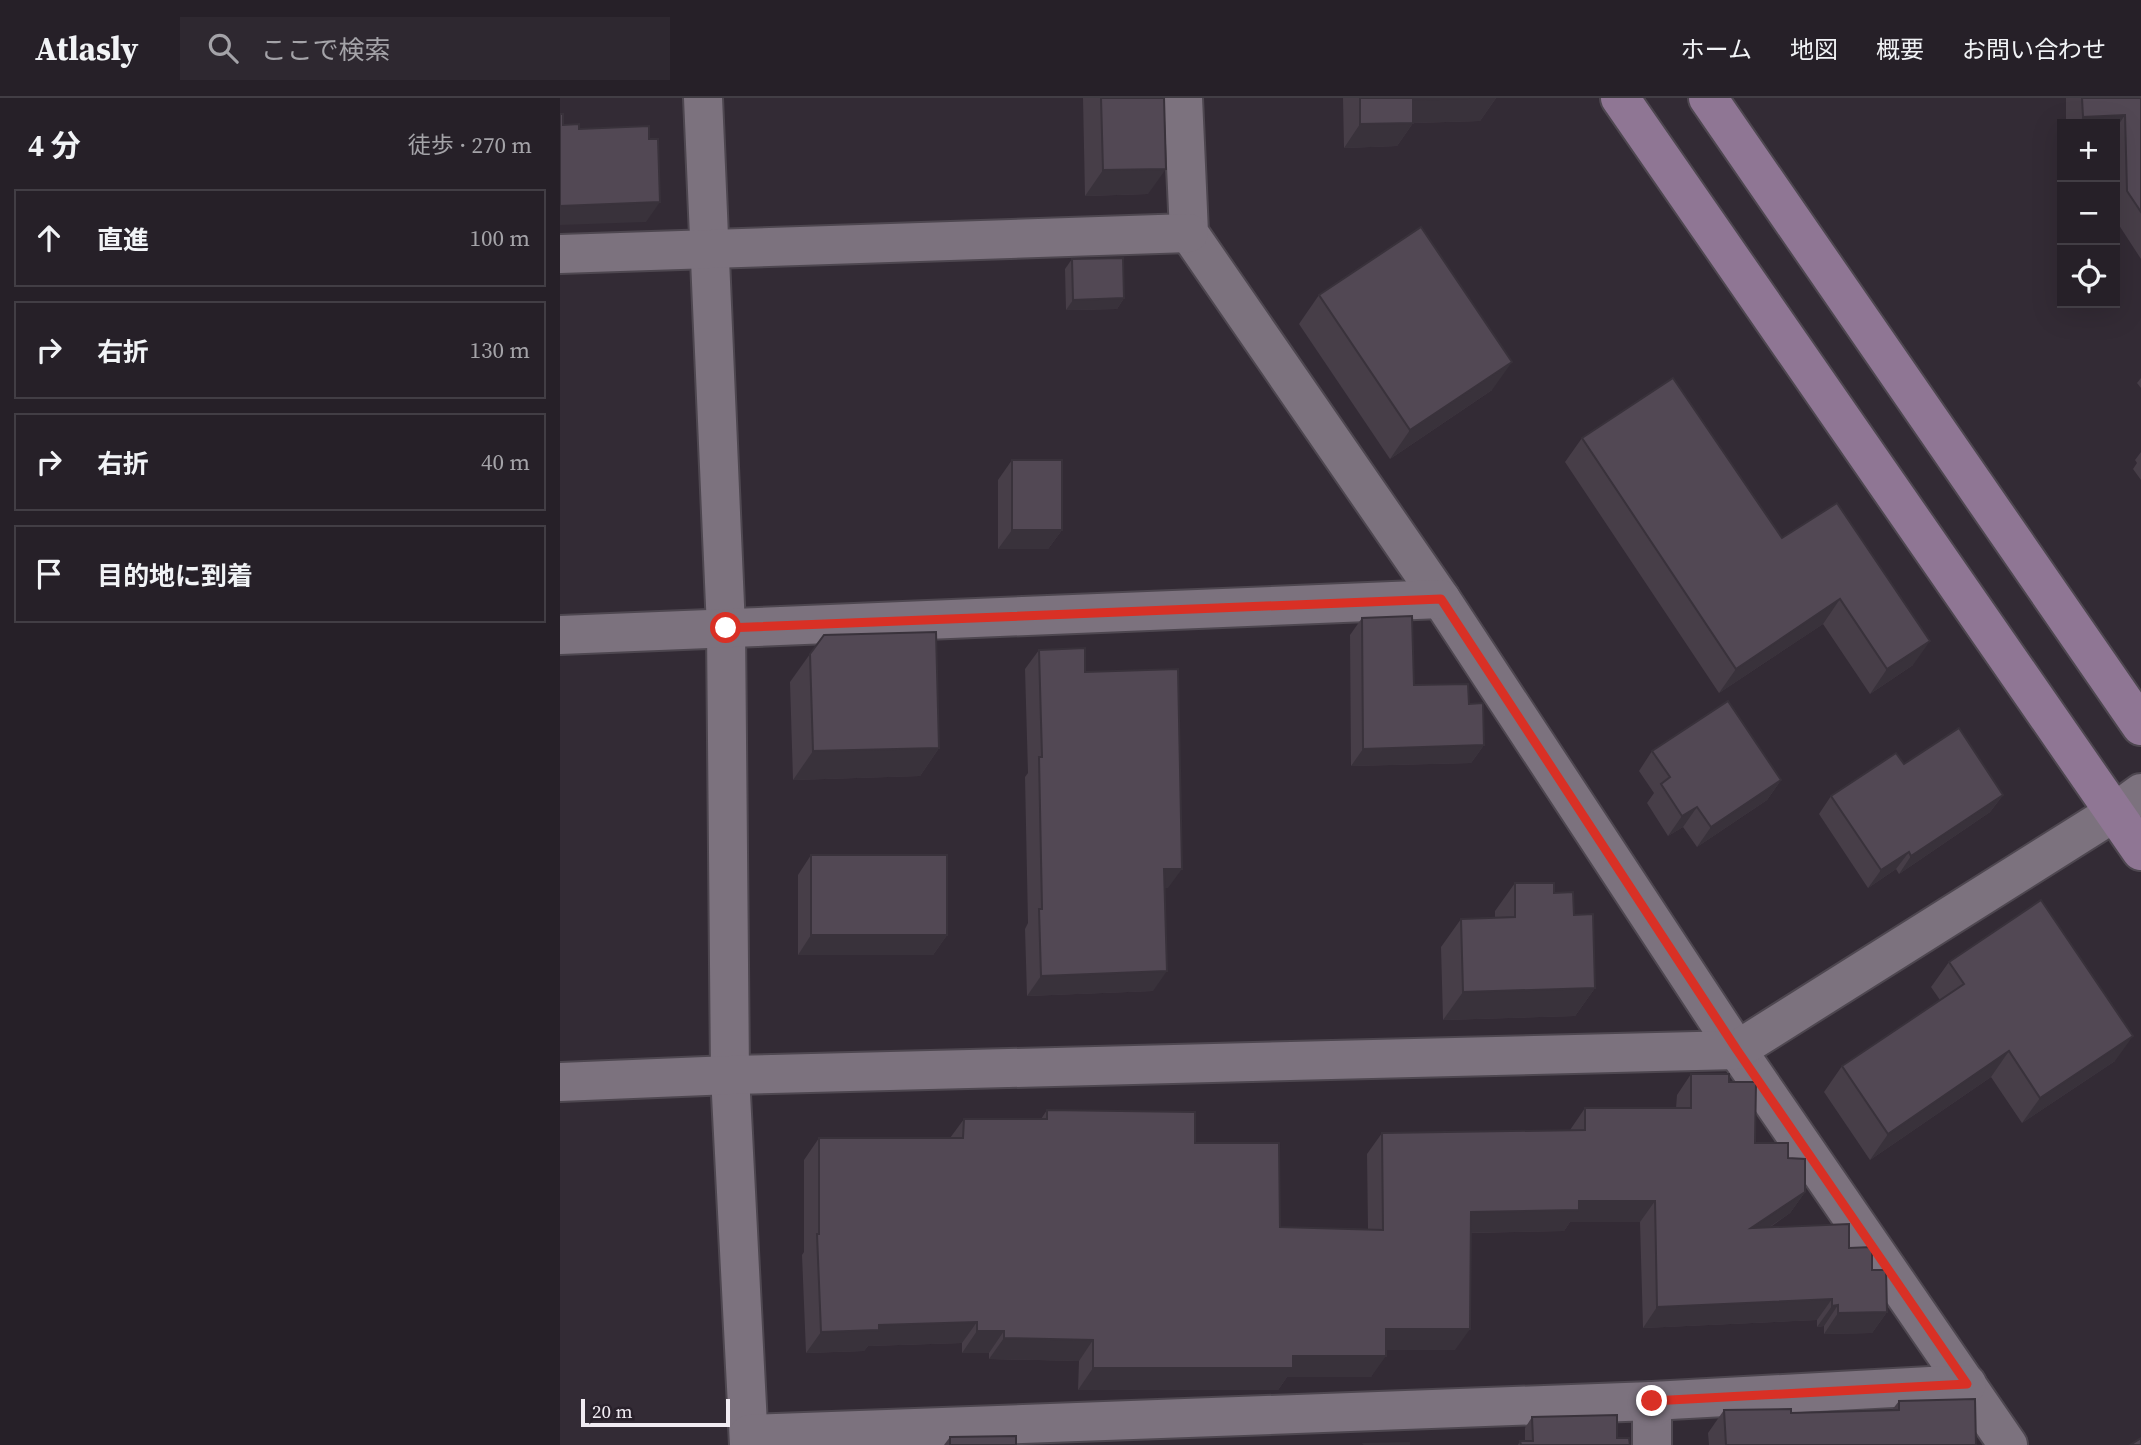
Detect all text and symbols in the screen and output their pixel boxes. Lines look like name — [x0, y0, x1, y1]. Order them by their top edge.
search box — [180, 17, 670, 80]
text: Atlasly — [35, 26, 138, 71]
icon: search — [204, 29, 242, 67]
text: ここで検索 — [260, 32, 390, 68]
text: ホーム — [1681, 33, 1752, 66]
text: 地図 — [1790, 33, 1838, 66]
text: 概要 — [1876, 33, 1924, 66]
text: お問い合わせ — [1962, 33, 2106, 66]
map controls — [2057, 119, 2120, 308]
button: + — [2057, 119, 2120, 182]
text: 4 分 — [28, 125, 81, 166]
text: 徒歩 · 270 m — [408, 129, 532, 161]
button: − — [2057, 182, 2120, 245]
icon: ahead — [30, 219, 68, 257]
text: 直進 — [97, 222, 149, 258]
text: 100 m — [469, 222, 530, 254]
button: locate — [2057, 245, 2120, 308]
icon: right — [30, 331, 68, 369]
text: 右折 — [97, 334, 149, 370]
text: 130 m — [469, 334, 530, 366]
icon: right — [30, 443, 68, 481]
text: 右折 — [97, 446, 149, 482]
text: 40 m — [481, 446, 530, 478]
icon: arrive — [30, 555, 68, 593]
text: 目的地に到着 — [97, 558, 253, 594]
route start — [710, 612, 741, 643]
route end — [1636, 1385, 1667, 1416]
scale bar — [581, 1396, 730, 1428]
text: 20 m — [592, 1398, 633, 1424]

